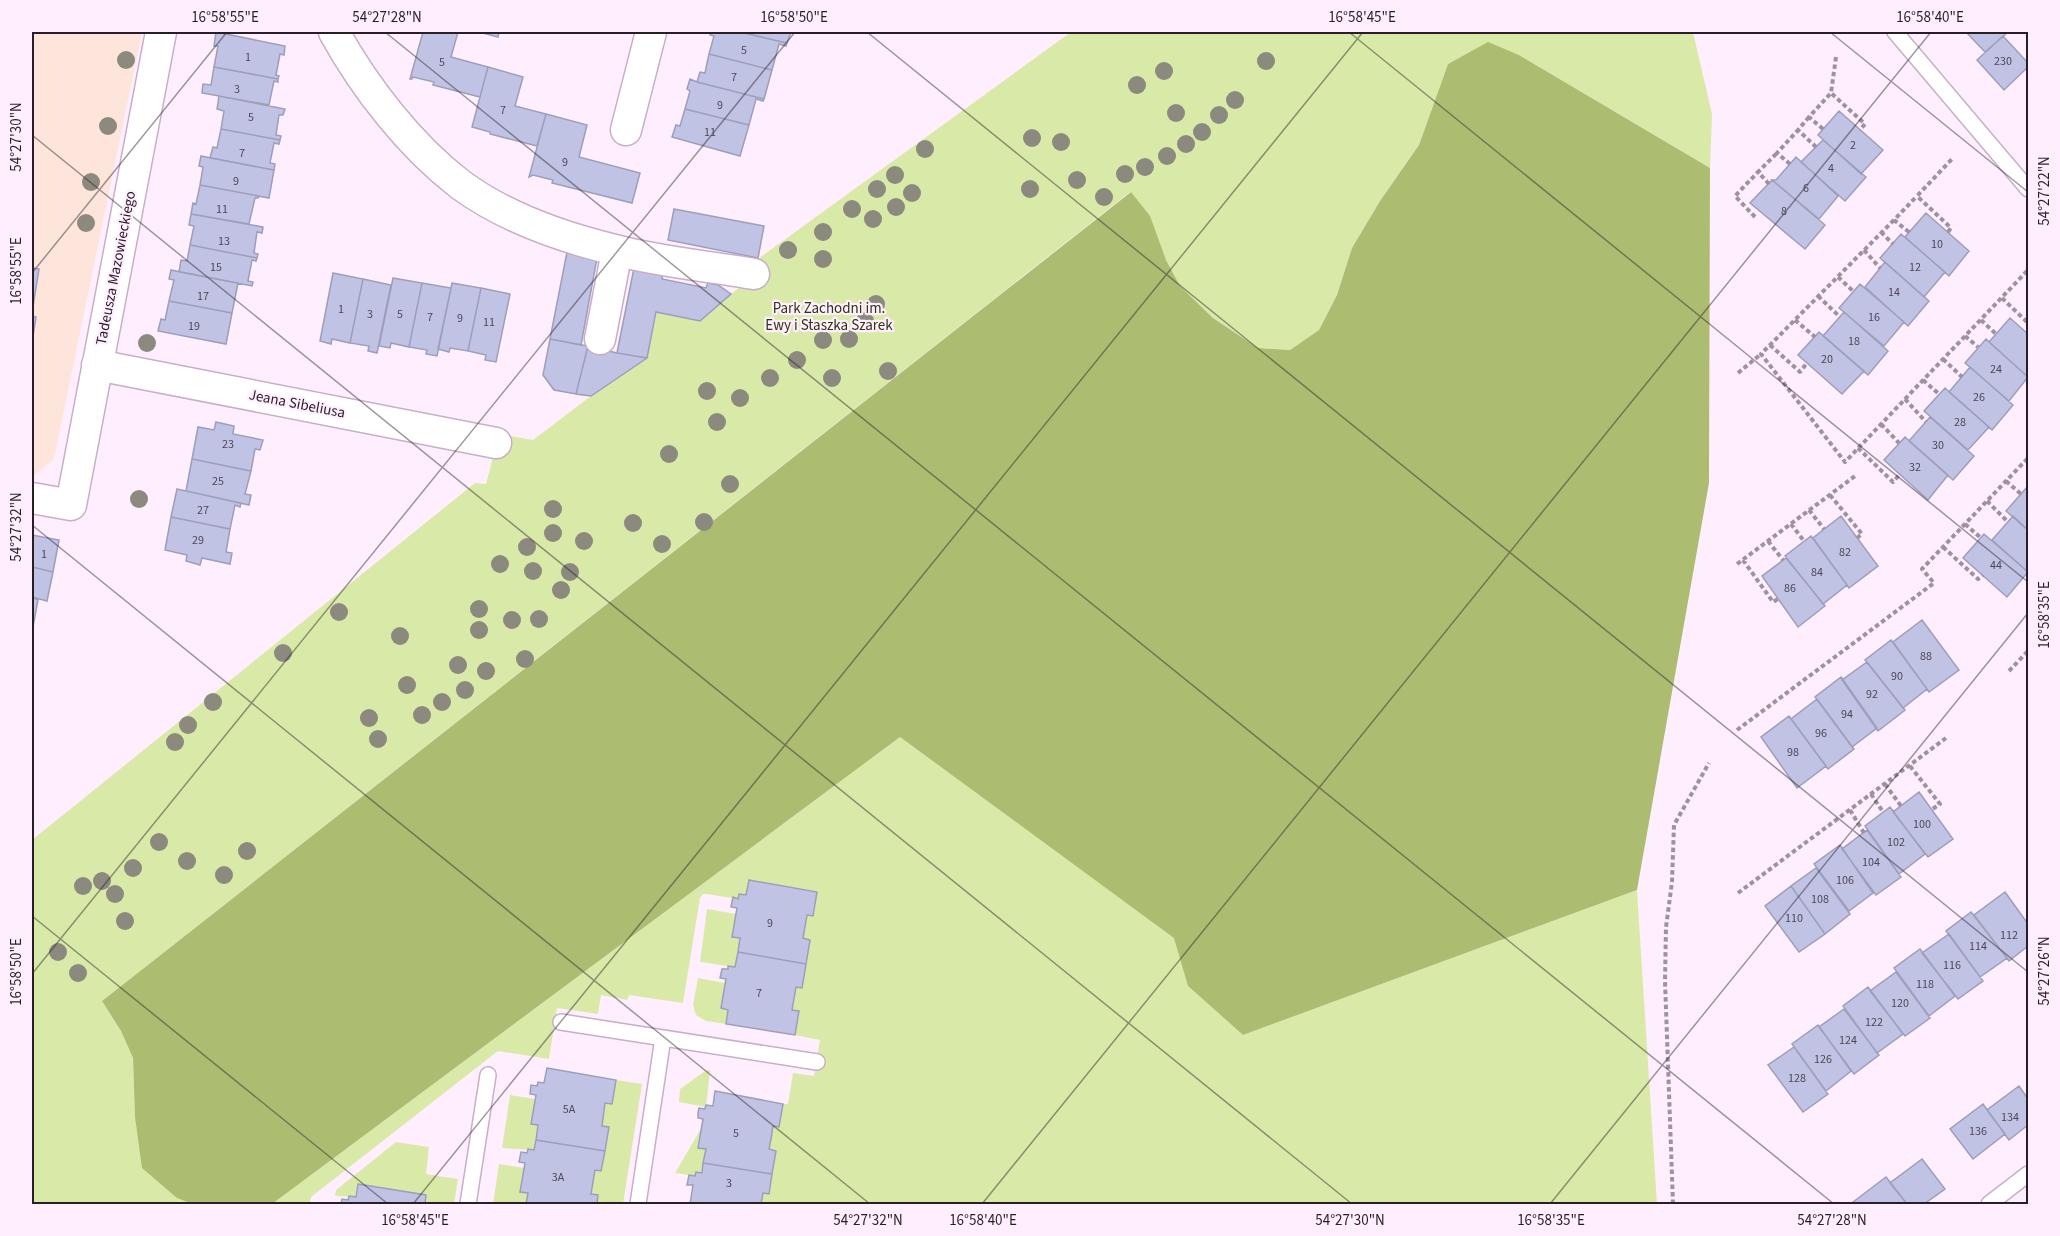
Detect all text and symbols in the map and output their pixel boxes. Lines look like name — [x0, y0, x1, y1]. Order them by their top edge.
text: 16°58'55"E — [191, 7, 259, 28]
text: 54°27'28"N — [352, 7, 422, 28]
text: 16°58'50"E — [760, 7, 828, 28]
text: 16°58'45"E — [1328, 7, 1396, 28]
text: 16°58'40"E — [1896, 7, 1964, 28]
house number: 5 — [741, 42, 747, 59]
house number: 1 — [245, 49, 251, 66]
house number: 230 — [1994, 53, 2012, 70]
house number: 5 — [439, 54, 445, 71]
house number: 7 — [731, 69, 737, 86]
house number: 3 — [234, 81, 240, 98]
house number: 9 — [717, 97, 723, 114]
text: 54°27'30"N — [6, 102, 27, 172]
house number: 7 — [500, 102, 506, 119]
house number: 5 — [248, 109, 254, 126]
house number: 11 — [704, 124, 716, 141]
house number: 2 — [1850, 137, 1856, 154]
house number: 7 — [239, 145, 245, 162]
house number: 9 — [562, 154, 568, 171]
text: 54°27'22"N — [2034, 156, 2055, 226]
house number: 4 — [1828, 160, 1834, 177]
house number: 9 — [233, 173, 239, 190]
house number: 6 — [1803, 180, 1809, 197]
street label: Tadeusza Mazowieckiego — [91, 189, 141, 347]
house number: 11 — [216, 201, 228, 218]
house number: 8 — [1781, 203, 1787, 220]
house number: 13 — [218, 233, 230, 250]
house number: 10 — [1931, 236, 1943, 253]
text: 16°58'55"E — [6, 237, 27, 305]
house number: 15 — [210, 259, 222, 276]
house number: 12 — [1909, 259, 1921, 276]
house number: 14 — [1888, 284, 1900, 301]
house number: 17 — [197, 288, 209, 305]
park label: Park Zachodni im. Ewy i Staszka Szarek — [765, 298, 893, 336]
house number: 1 — [338, 301, 344, 318]
house number: 3 — [367, 306, 373, 323]
house number: 5 — [397, 306, 403, 323]
house number: 7 — [427, 309, 433, 326]
house number: 16 — [1868, 309, 1880, 326]
house number: 9 — [457, 310, 463, 327]
house number: 11 — [483, 314, 495, 331]
house number: 19 — [188, 318, 200, 335]
house number: 18 — [1848, 333, 1860, 350]
house number: 20 — [1821, 351, 1833, 368]
house number: 24 — [1990, 361, 2002, 378]
street label: Jeana Sibeliusa — [247, 384, 347, 424]
house number: 26 — [1973, 389, 1985, 406]
house number: 28 — [1954, 414, 1966, 431]
house number: 23 — [222, 436, 234, 453]
house number: 30 — [1932, 437, 1944, 454]
house number: 32 — [1909, 459, 1921, 476]
house number: 25 — [212, 473, 224, 490]
text: 54°27'32"N — [6, 492, 27, 562]
house number: 27 — [197, 502, 209, 519]
house number: 29 — [192, 532, 204, 549]
house number: 82 — [1839, 544, 1851, 561]
house number: 1 — [41, 546, 47, 563]
house number: 44 — [1990, 557, 2002, 574]
house number: 84 — [1811, 564, 1823, 581]
house number: 86 — [1784, 580, 1796, 597]
text: 16°58'35"E — [2034, 581, 2055, 649]
house number: 88 — [1920, 648, 1932, 665]
house number: 90 — [1891, 668, 1903, 685]
house number: 92 — [1866, 686, 1878, 703]
house number: 94 — [1841, 706, 1853, 723]
house number: 96 — [1815, 725, 1827, 742]
house number: 98 — [1787, 744, 1799, 761]
house number: 100 — [1913, 816, 1931, 833]
house number: 102 — [1887, 834, 1905, 851]
house number: 104 — [1862, 854, 1880, 871]
house number: 106 — [1836, 872, 1854, 889]
house number: 108 — [1811, 891, 1829, 908]
house number: 110 — [1785, 910, 1803, 927]
house number: 9 — [767, 915, 773, 932]
house number: 112 — [2000, 927, 2018, 944]
text: 54°27'26"N — [2034, 936, 2055, 1006]
text: 16°58'50"E — [6, 938, 27, 1006]
house number: 114 — [1969, 938, 1987, 955]
house number: 116 — [1943, 957, 1961, 974]
house number: 118 — [1916, 976, 1934, 993]
house number: 7 — [756, 985, 762, 1002]
house number: 120 — [1891, 995, 1909, 1012]
house number: 122 — [1865, 1014, 1883, 1031]
house number: 124 — [1839, 1032, 1857, 1049]
house number: 126 — [1814, 1051, 1832, 1068]
house number: 128 — [1788, 1070, 1806, 1087]
house number: 5A — [563, 1101, 576, 1118]
house number: 134 — [2001, 1109, 2019, 1126]
house number: 136 — [1969, 1123, 1987, 1140]
house number: 5 — [733, 1125, 739, 1142]
house number: 3A — [552, 1169, 565, 1186]
house number: 3 — [726, 1175, 732, 1192]
text: 16°58'45"E — [381, 1210, 449, 1231]
text: 54°27'32"N — [833, 1210, 903, 1231]
text: 16°58'40"E — [949, 1210, 1017, 1231]
text: 54°27'30"N — [1315, 1210, 1385, 1231]
text: 16°58'35"E — [1517, 1210, 1585, 1231]
text: 54°27'28"N — [1797, 1210, 1867, 1231]

